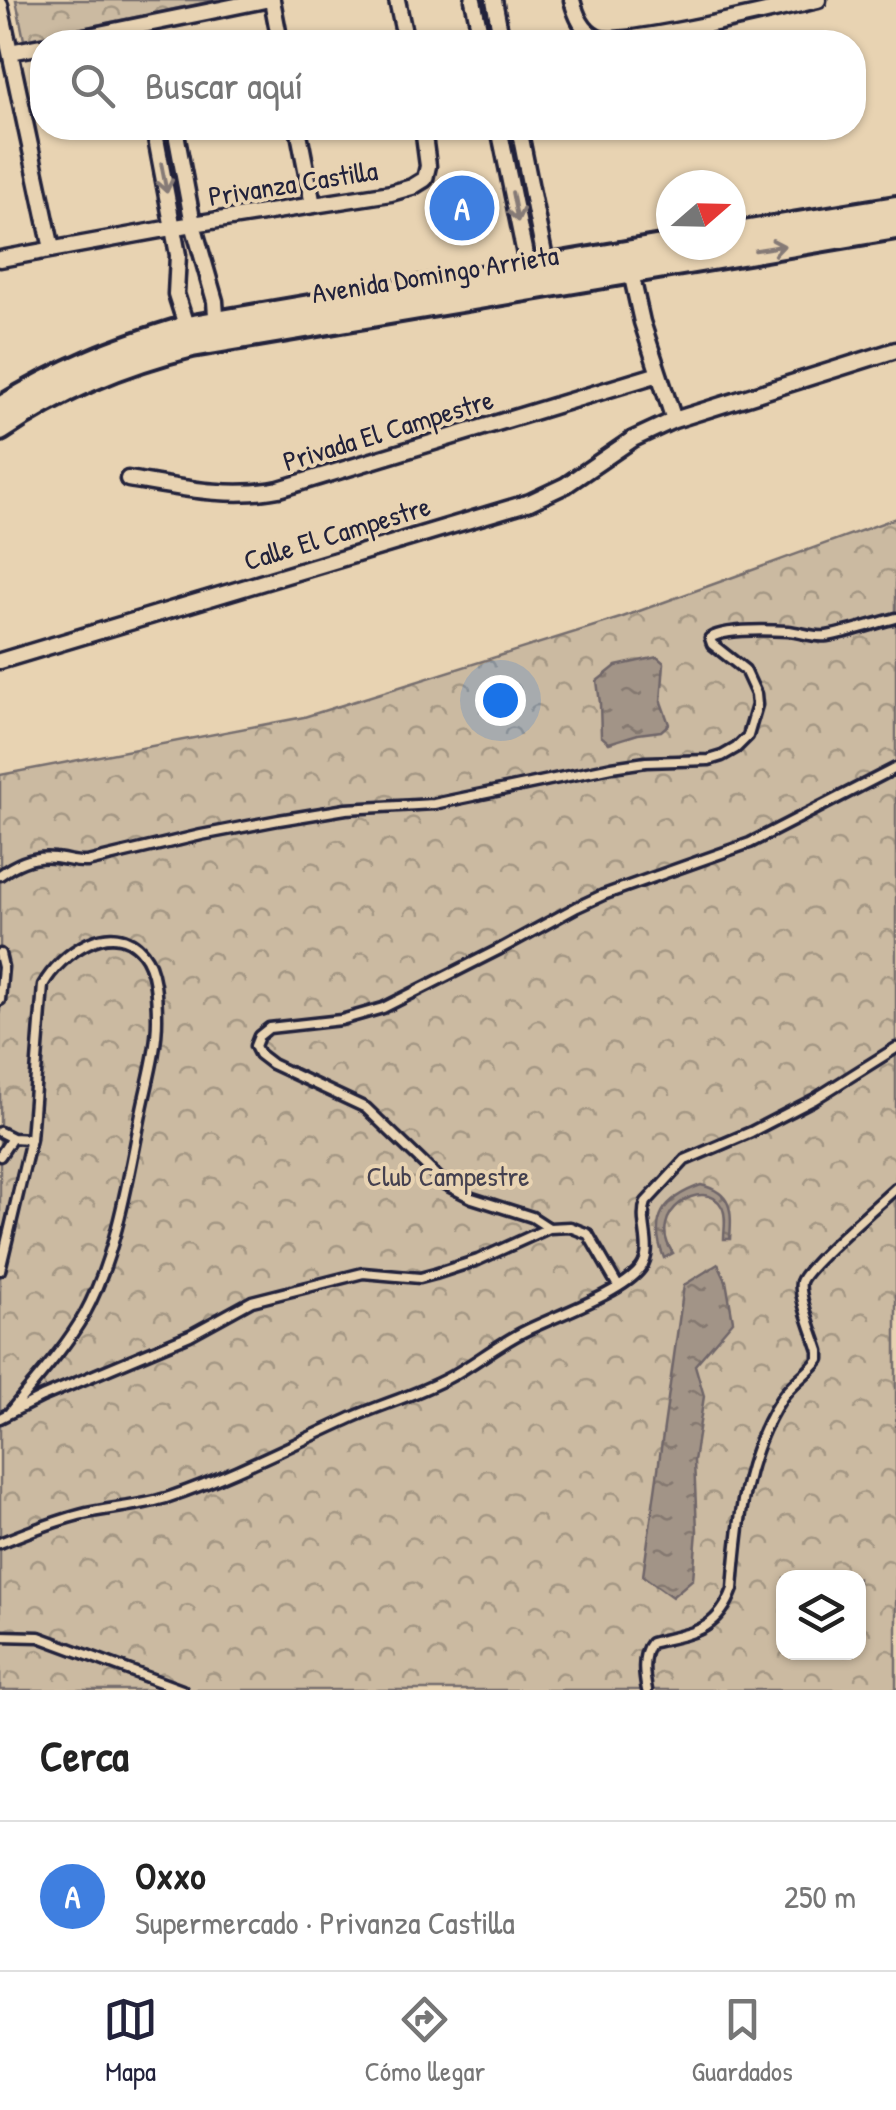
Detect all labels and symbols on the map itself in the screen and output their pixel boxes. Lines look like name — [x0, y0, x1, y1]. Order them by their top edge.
street label: Privanza Castilla — [206, 151, 380, 215]
one-way arrow — [155, 161, 174, 193]
pin: A — [430, 170, 494, 246]
north arrow — [656, 170, 746, 260]
one-way arrow — [507, 191, 526, 223]
street label: Avenida Domingo Arrieta — [309, 236, 561, 312]
one-way arrow — [754, 238, 786, 257]
street label: Privada El Campestre — [278, 380, 498, 480]
street label: Calle El Campestre — [239, 487, 435, 579]
your location — [475, 675, 526, 726]
park label: Club Campestre — [367, 1157, 529, 1195]

